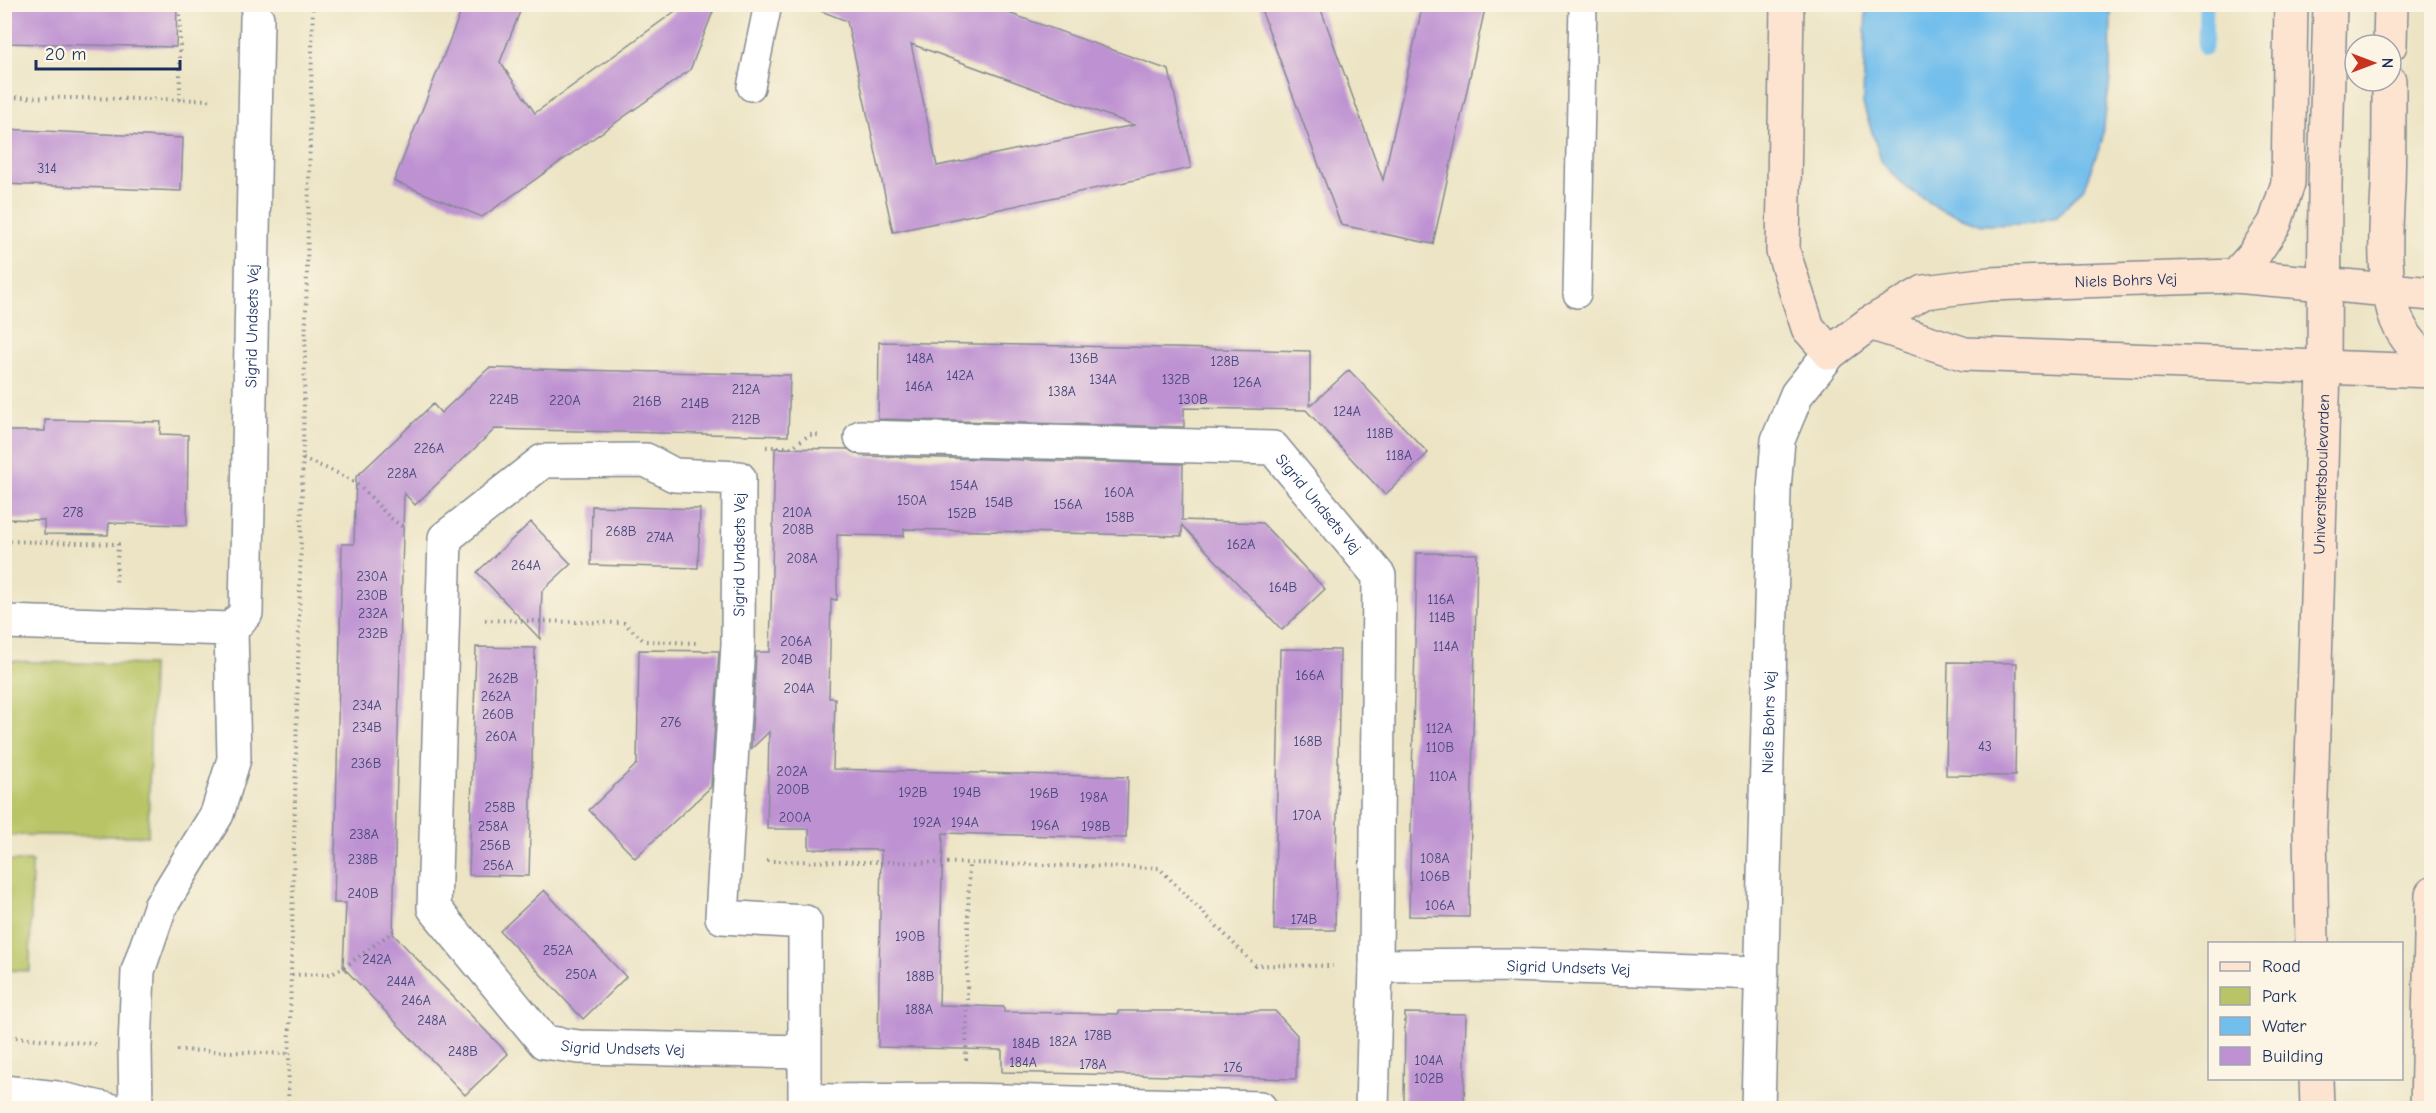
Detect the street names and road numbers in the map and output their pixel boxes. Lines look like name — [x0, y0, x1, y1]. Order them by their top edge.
street label: Sigrid Undsets Vej — [242, 264, 262, 388]
street label: Niels Bohrs Vej — [2074, 270, 2177, 291]
street label: Universitetsboulevarden — [2310, 394, 2333, 555]
street label: Sigrid Undsets Vej — [1272, 451, 1365, 557]
street label: Sigrid Undsets Vej — [730, 493, 749, 617]
street label: Niels Bohrs Vej — [1759, 671, 1779, 774]
street label: Sigrid Undsets Vej — [1506, 957, 1631, 979]
street label: Sigrid Undsets Vej — [560, 1037, 685, 1059]

